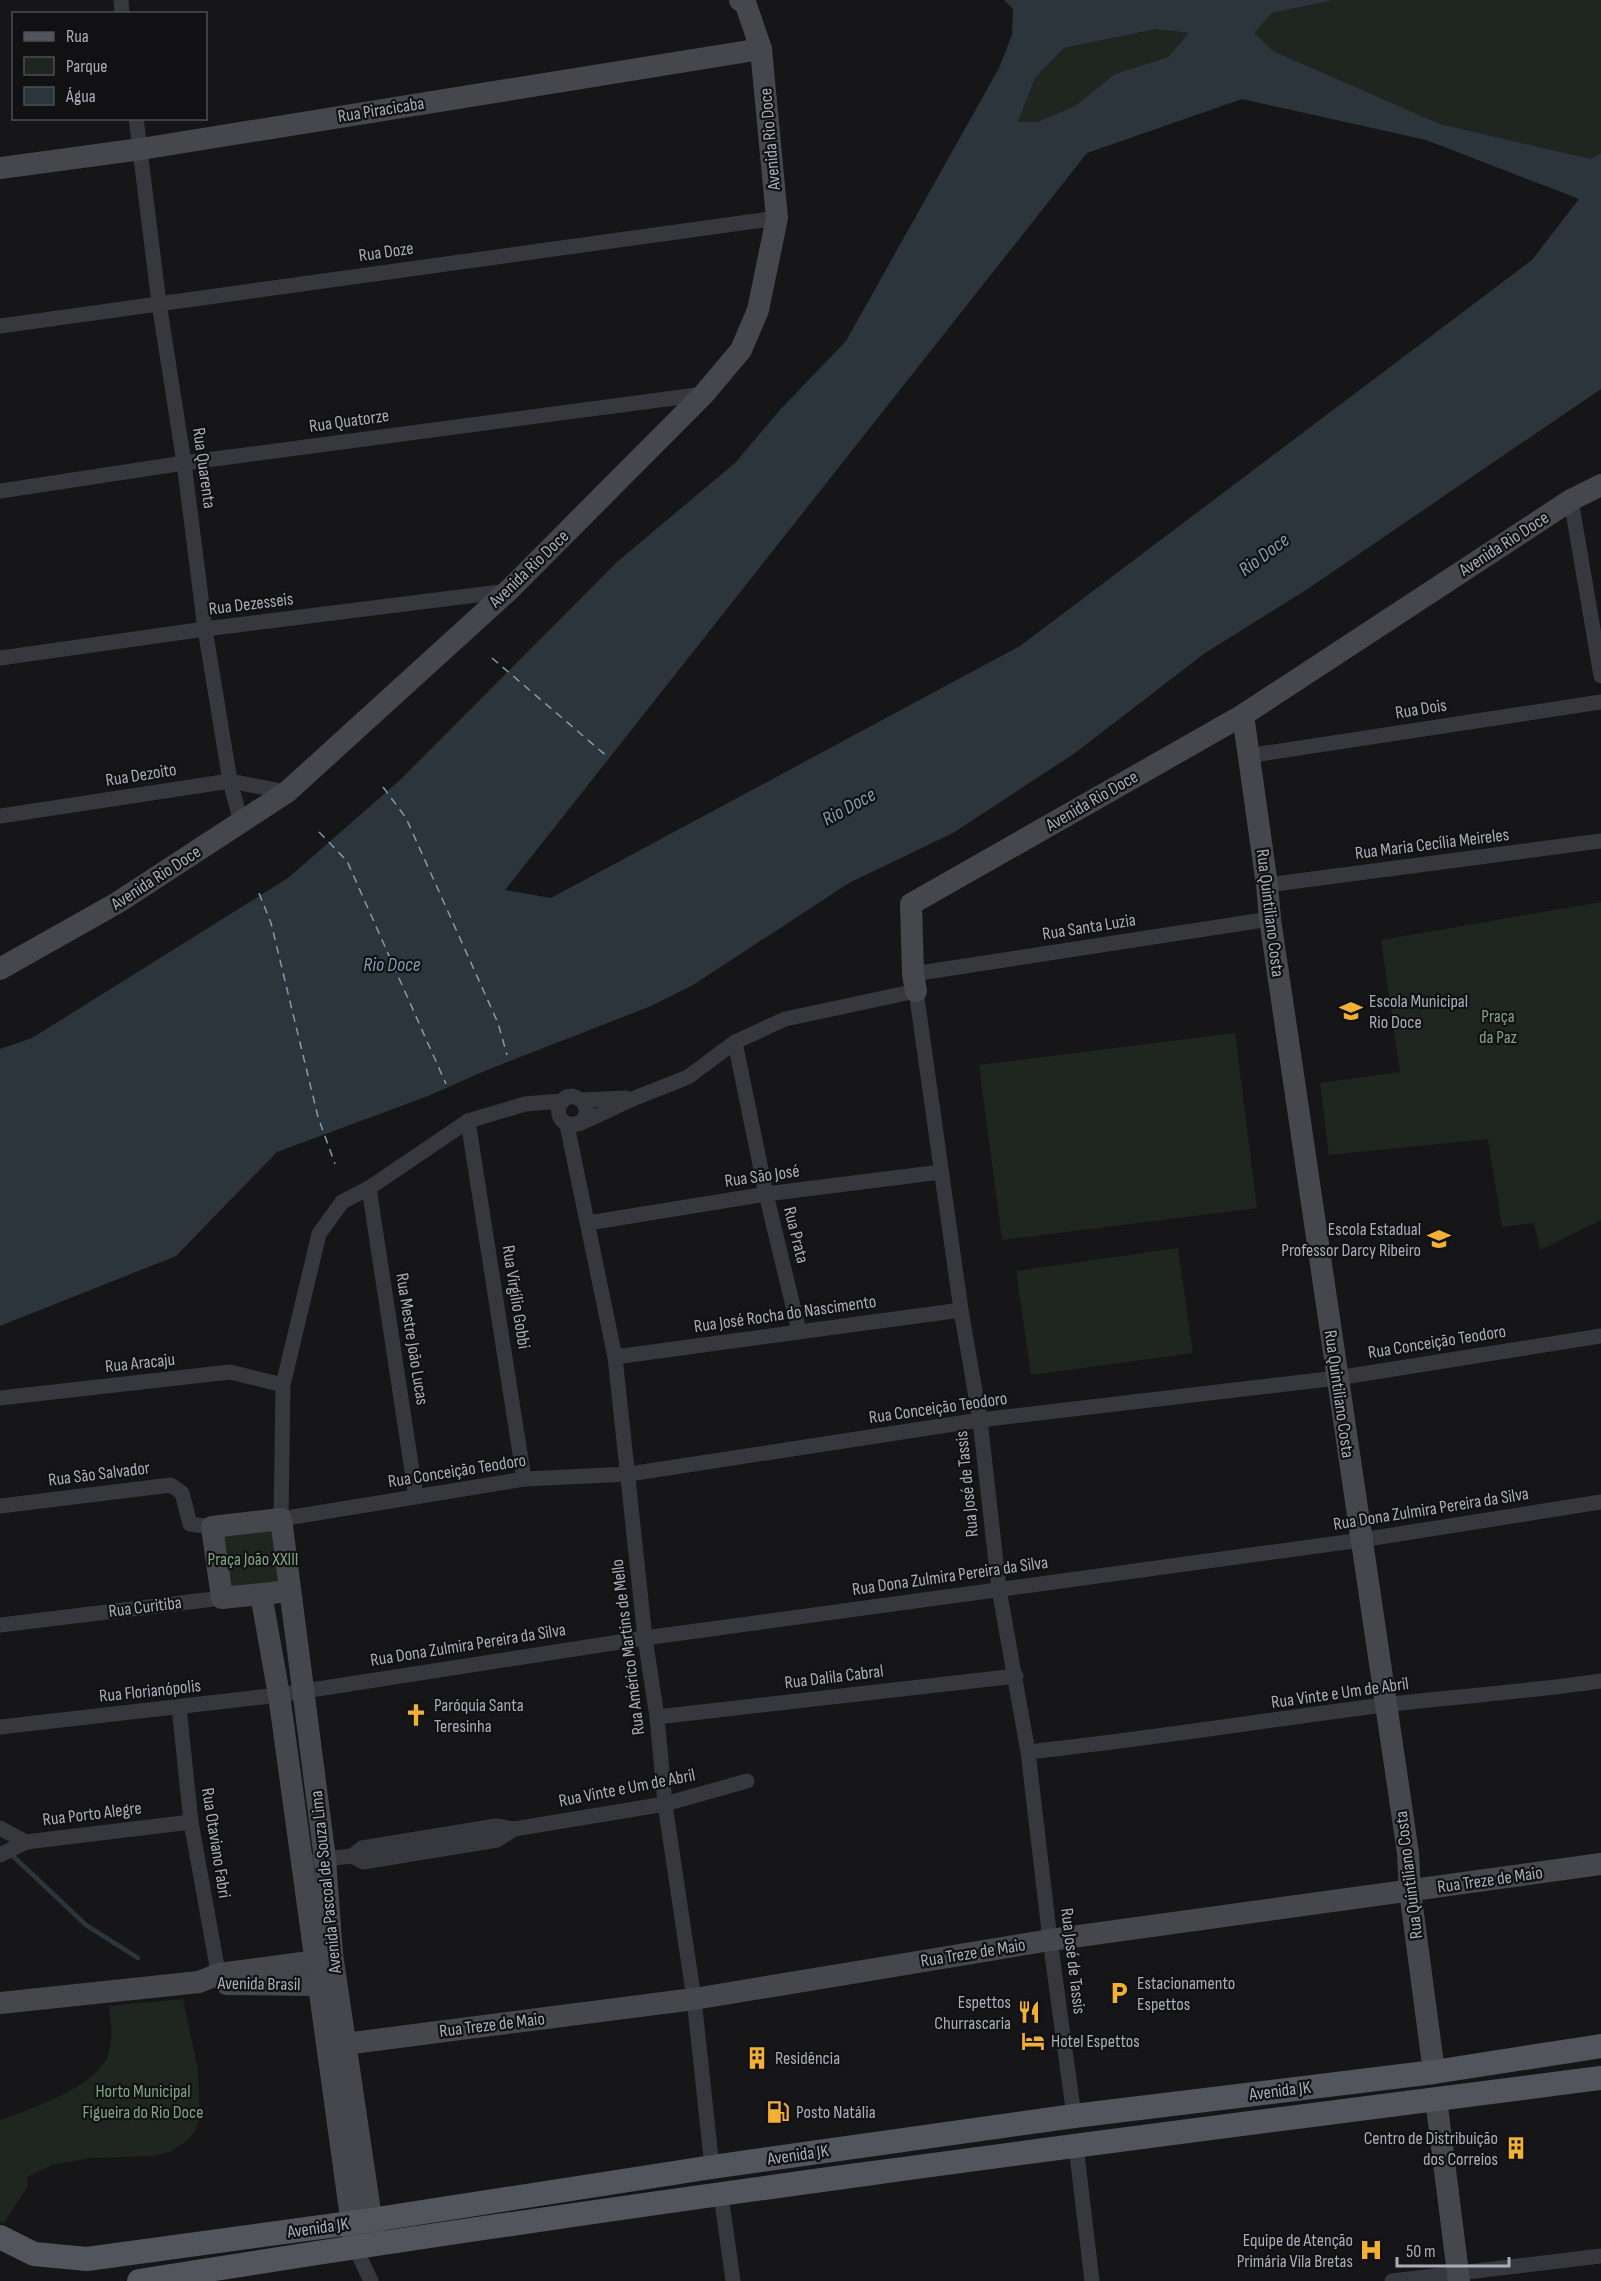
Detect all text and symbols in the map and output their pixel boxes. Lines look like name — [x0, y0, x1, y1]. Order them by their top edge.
legend — [12, 12, 207, 120]
text: Rua — [66, 26, 89, 47]
text: Parque — [66, 56, 107, 77]
text: Água — [65, 86, 96, 107]
street label: Avenida Rio Doce — [755, 87, 785, 192]
street label: Rua Piracicaba — [336, 93, 426, 127]
street label: Rua Doze — [357, 238, 415, 266]
street label: Rua Quatorze — [308, 405, 390, 437]
street label: Rua Quarenta — [188, 426, 220, 510]
street label: Avenida Rio Doce — [1454, 507, 1553, 581]
street label: Avenida Rio Doce — [484, 526, 573, 613]
water label: Rio Doce — [1234, 528, 1294, 582]
street label: Rua Dezesseis — [208, 588, 294, 620]
street label: Rua Dois — [1394, 695, 1448, 723]
street label: Rua Dezoito — [104, 759, 178, 791]
street label: Avenida Rio Doce — [1041, 766, 1142, 836]
water label: Rio Doce — [818, 783, 880, 831]
street label: Rua Maria Cecília Meireles — [1354, 824, 1510, 864]
street label: Avenida Rio Doce — [106, 841, 205, 915]
street label: Rua Quintiliano Costa — [1252, 848, 1288, 978]
street label: Rua Santa Luzia — [1041, 909, 1137, 945]
water label: Rio Doce — [363, 953, 421, 977]
place label: Escola Municipal Rio Doce — [1369, 991, 1468, 1033]
school or university icon: Escola Municipal Rio Doce — [1338, 998, 1364, 1024]
park label: Praça da Paz — [1479, 1006, 1518, 1048]
street label: Rua São José — [723, 1160, 801, 1192]
street label: Rua Prata — [779, 1205, 813, 1265]
place label: Escola Estadual Professor Darcy Ribeiro — [1281, 1219, 1421, 1261]
school or university icon: Escola Estadual Professor Darcy Ribeiro — [1426, 1226, 1452, 1252]
street label: Rua Virgílio Gobbi — [497, 1244, 535, 1350]
street label: Rua Mestre João Lucas — [391, 1271, 433, 1407]
street label: Rua José Rocha do Nascimento — [692, 1291, 878, 1337]
street label: Rua Conceição Teodoro — [1366, 1321, 1508, 1363]
street label: Rua Quintiliano Costa — [1320, 1329, 1358, 1459]
street label: Rua Aracaju — [104, 1349, 176, 1377]
street label: Rua Conceição Teodoro — [867, 1388, 1009, 1428]
street label: Rua José de Tassis — [951, 1430, 983, 1538]
street label: Rua Conceição Teodoro — [386, 1450, 528, 1492]
street label: Rua São Salvador — [47, 1457, 151, 1491]
street label: Rua Dona Zulmira Pereira da Silva — [1332, 1483, 1530, 1535]
park label: Praça João XXIII — [208, 1549, 298, 1570]
street label: Rua Dona Zulmira Pereira da Silva — [851, 1552, 1049, 1600]
street label: Rua Américo Martins de Mello — [607, 1558, 649, 1736]
street label: Rua Curitiba — [107, 1592, 183, 1622]
street label: Rua Dona Zulmira Pereira da Silva — [369, 1619, 567, 1671]
street label: Rua Dalila Cabral — [783, 1661, 885, 1693]
street label: Rua Vinte e Um de Abril — [1270, 1673, 1410, 1713]
street label: Rua Florianópolis — [98, 1675, 202, 1707]
place label: Paróquia Santa Teresinha — [434, 1695, 524, 1737]
church icon: Paróquia Santa Teresinha — [403, 1702, 429, 1728]
street label: Rua Vinte e Um de Abril — [557, 1764, 697, 1812]
street label: Rua Otaviano Fabri — [197, 1786, 235, 1900]
street label: Avenida Pascoal de Souza Lima — [306, 1790, 346, 1975]
street label: Rua Porto Alegre — [41, 1798, 143, 1830]
street label: Rua Quintiliano Costa — [1391, 1810, 1427, 1940]
street label: Rua Treze de Maio — [1436, 1862, 1544, 1898]
street label: Rua José de Tassis — [1056, 1907, 1090, 2015]
street label: Rua Treze de Maio — [919, 1934, 1027, 1972]
street label: Avenida Brasil — [216, 1973, 301, 1995]
place label: Estacionamento Espettos — [1137, 1973, 1235, 2015]
parking icon: Estacionamento Espettos — [1106, 1980, 1132, 2006]
place label: Espettos Churrascaria — [934, 1992, 1011, 2034]
restaurant icon: Espettos Churrascaria — [1016, 1999, 1042, 2025]
street label: Rua Treze de Maio — [438, 2008, 546, 2042]
hotel icon: Hotel Espettos — [1020, 2028, 1046, 2054]
place label: Hotel Espettos — [1051, 2031, 1140, 2052]
building icon: Residência — [744, 2045, 770, 2071]
place label: Residência — [775, 2048, 840, 2069]
street label: Avenida JK — [1247, 2077, 1313, 2105]
park label: Horto Municipal Figueira do Rio Doce — [83, 2081, 203, 2123]
fuel station icon: Posto Natália — [765, 2099, 791, 2125]
place label: Posto Natália — [796, 2102, 876, 2123]
place label: Centro de Distribuição dos Correios — [1364, 2128, 1498, 2170]
building icon: Centro de Distribuição dos Correios — [1503, 2135, 1529, 2161]
street label: Avenida JK — [765, 2140, 831, 2170]
street label: Avenida JK — [285, 2213, 351, 2243]
place label: Equipe de Atenção Primária Vila Bretas — [1237, 2230, 1353, 2272]
scale bar — [1397, 2230, 1510, 2268]
hospital icon: Equipe de Atenção Primária Vila Bretas — [1358, 2237, 1384, 2263]
text: 50 m — [1406, 2241, 1436, 2262]

